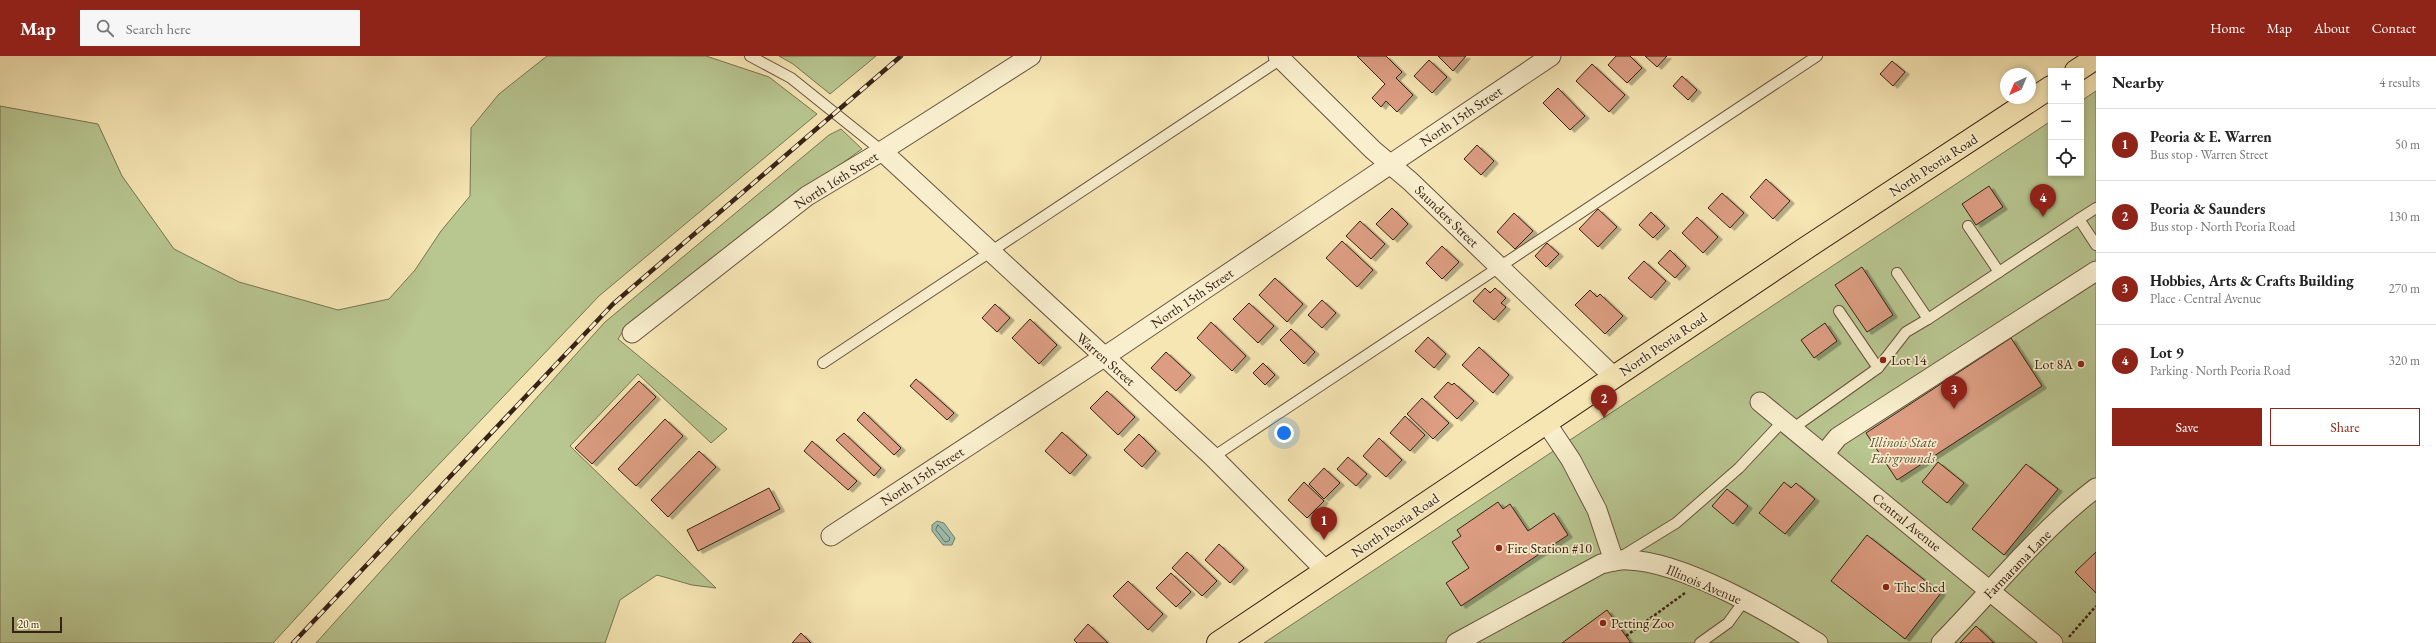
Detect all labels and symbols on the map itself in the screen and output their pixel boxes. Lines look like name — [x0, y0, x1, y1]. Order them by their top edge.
north arrow — [2000, 68, 2036, 104]
street label: North 15th Street — [1416, 81, 1506, 150]
street label: North Peoria Road — [1885, 129, 1982, 200]
street label: North 16th Street — [791, 147, 882, 213]
street label: Saunders Street — [1411, 181, 1483, 251]
pin: 4 — [2030, 184, 2056, 217]
street label: North 15th Street — [1147, 263, 1237, 332]
street label: North Peoria Road — [1616, 307, 1711, 380]
street label: Warren Street — [1073, 328, 1140, 390]
place label: Lot 14 — [1891, 351, 1927, 369]
marker: Lot 14 — [1878, 355, 1888, 365]
place label: Lot 8A — [2034, 355, 2073, 373]
marker: Lot 8A — [2076, 359, 2086, 369]
pin: 3 — [1941, 376, 1967, 409]
pin: 2 — [1591, 385, 1617, 418]
your location — [1274, 423, 1294, 443]
park label: Illinois State Fairgrounds — [1869, 433, 1937, 467]
street label: North 15th Street — [877, 442, 968, 510]
street label: North Peoria Road — [1348, 488, 1443, 561]
street label: Central Avenue — [1869, 489, 1946, 556]
pin: 1 — [1311, 507, 1337, 540]
street label: Farmarama Lane — [1979, 525, 2055, 602]
place label: Fire Station #10 — [1507, 539, 1592, 557]
marker: Fire Station #10 — [1494, 543, 1504, 553]
street label: Illinois Avenue — [1664, 560, 1745, 608]
place label: The Shed — [1894, 578, 1946, 596]
marker: The Shed — [1881, 582, 1891, 592]
place label: Petting Zoo — [1611, 614, 1674, 632]
scale bar — [12, 615, 62, 634]
marker: Petting Zoo — [1598, 618, 1608, 628]

